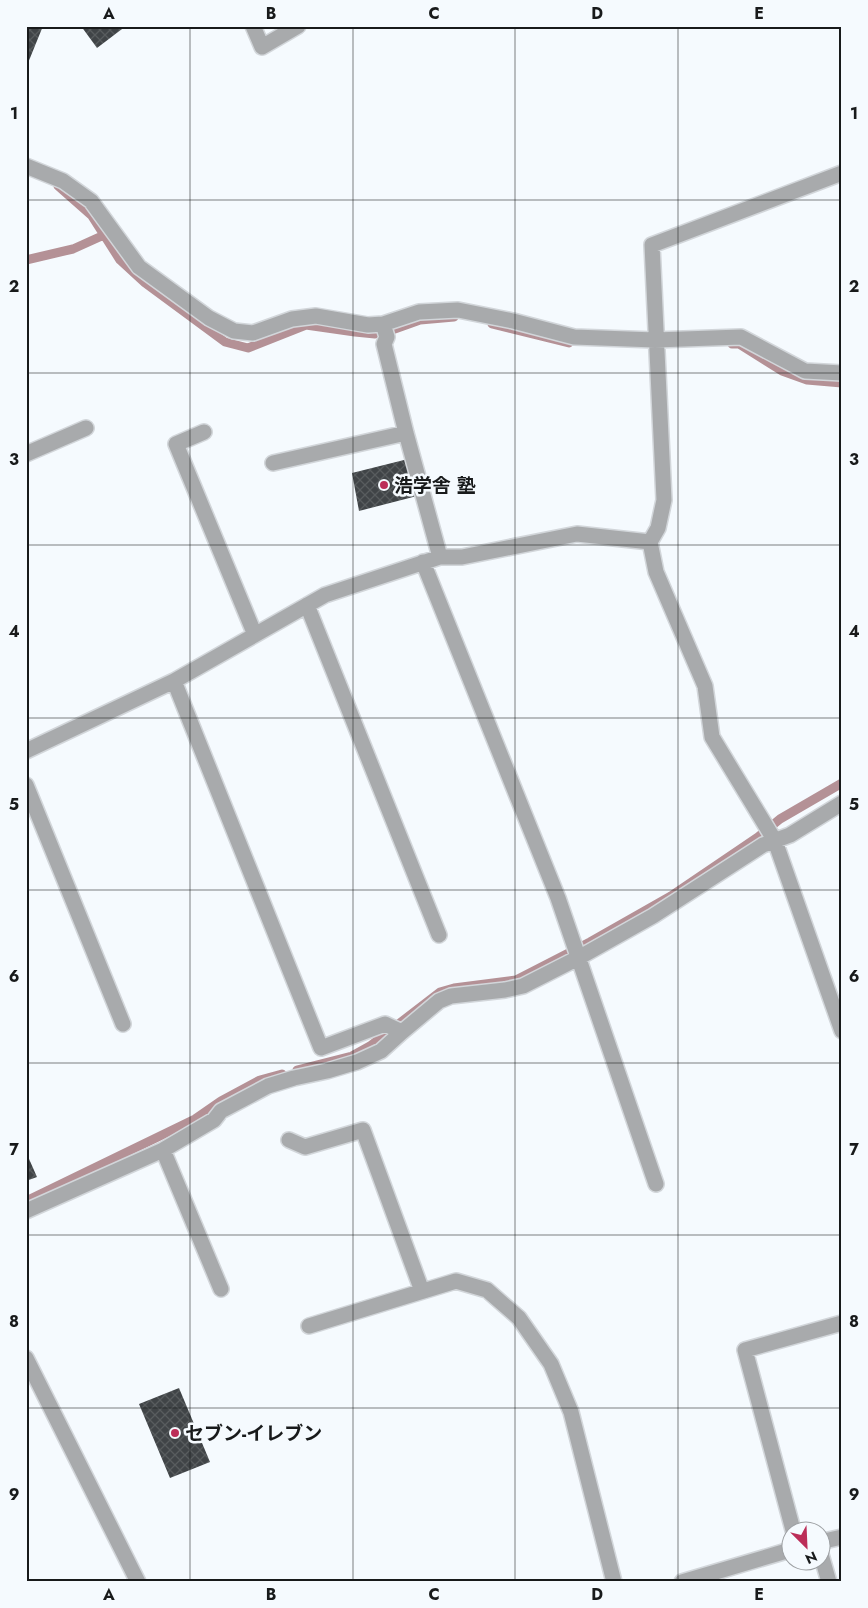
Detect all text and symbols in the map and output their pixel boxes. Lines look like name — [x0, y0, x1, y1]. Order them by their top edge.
text: A — [102, 2, 115, 25]
text: B — [266, 2, 276, 25]
text: C — [428, 2, 440, 25]
text: D — [591, 2, 603, 25]
text: E — [754, 2, 764, 25]
text: 1 — [10, 102, 18, 125]
text: 1 — [850, 102, 858, 125]
text: 2 — [9, 275, 19, 298]
text: 2 — [849, 275, 859, 298]
text: 3 — [9, 448, 19, 471]
text: 3 — [849, 448, 859, 471]
place label: 浩学舎 塾 — [394, 472, 476, 499]
marker: 浩学舎 塾 — [378, 479, 390, 491]
text: 4 — [8, 620, 20, 643]
text: 4 — [848, 620, 860, 643]
text: 5 — [9, 793, 19, 816]
text: 5 — [849, 793, 859, 816]
text: 6 — [9, 965, 19, 988]
text: 6 — [849, 965, 859, 988]
text: 7 — [9, 1138, 19, 1161]
text: 7 — [849, 1138, 859, 1161]
text: 8 — [9, 1310, 19, 1333]
text: 8 — [849, 1310, 859, 1333]
place label: セブン-イレブン — [185, 1420, 322, 1447]
marker: セブン-イレブン — [169, 1427, 181, 1439]
text: 9 — [9, 1483, 19, 1506]
text: 9 — [849, 1483, 859, 1506]
north arrow — [780, 1520, 830, 1570]
text: N — [802, 1546, 820, 1569]
text: A — [102, 1583, 115, 1606]
text: B — [266, 1583, 276, 1606]
text: C — [428, 1583, 440, 1606]
text: D — [591, 1583, 603, 1606]
text: E — [754, 1583, 764, 1606]

